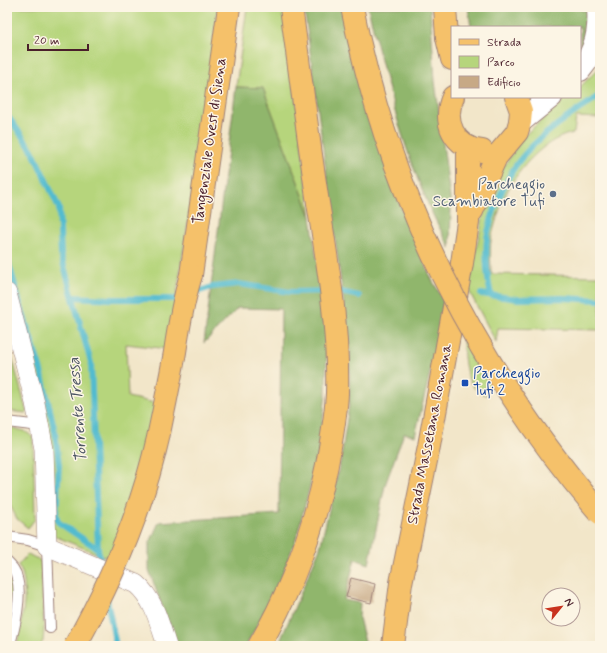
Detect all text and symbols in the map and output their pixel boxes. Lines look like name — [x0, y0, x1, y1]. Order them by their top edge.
scale bar — [28, 26, 88, 52]
legend — [451, 26, 581, 98]
text: 20 m — [34, 33, 60, 49]
text: Strada — [487, 35, 521, 51]
text: Parco — [487, 55, 515, 71]
street label: Tangenziale Ovest di Siena — [188, 56, 233, 226]
text: Edificio — [487, 75, 521, 91]
place label: Parcheggio Scambiatore Tufi — [433, 175, 545, 212]
marker: Parcheggio Scambiatore Tufi — [548, 189, 558, 199]
street label: Strada Massetana Romana — [403, 341, 458, 526]
water label: Torrente Tressa — [64, 357, 92, 463]
place label: Parcheggio Tufi 2 — [473, 364, 541, 401]
marker: Parcheggio Tufi 2 — [460, 378, 470, 388]
north arrow — [541, 587, 581, 627]
text: N — [561, 596, 577, 609]

